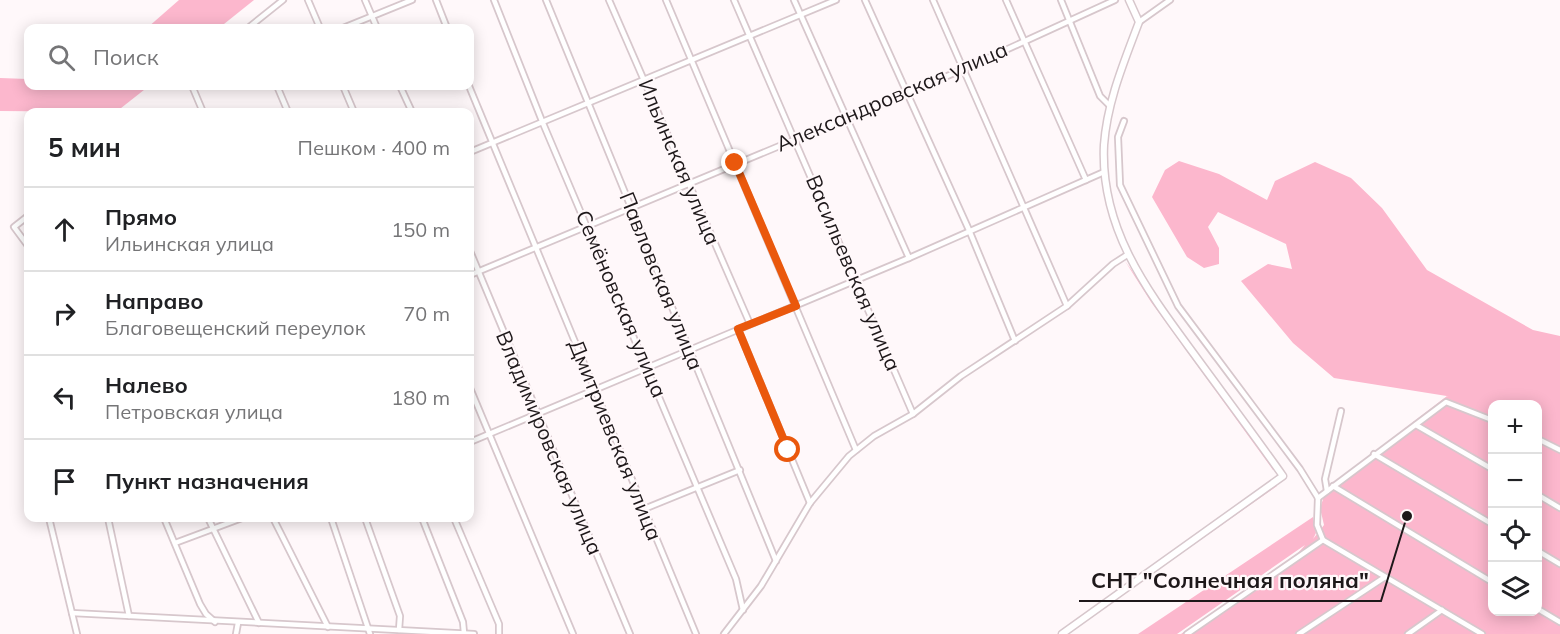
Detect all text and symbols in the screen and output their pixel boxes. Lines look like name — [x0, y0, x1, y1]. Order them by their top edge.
search box — [24, 24, 474, 90]
street label: Александровская улица — [772, 35, 1011, 157]
icon: search — [45, 41, 78, 74]
text: Поиск — [93, 43, 159, 71]
street label: Ильинская улица — [633, 75, 727, 248]
text: 5 мин — [48, 131, 121, 164]
text: Пешком · 400 m — [298, 135, 450, 160]
route end — [721, 149, 747, 175]
street label: Васильевская улица — [801, 171, 907, 374]
street label: Павловская улица — [614, 188, 710, 373]
text: Прямо — [105, 203, 177, 231]
street label: Семёновская улица — [571, 206, 673, 401]
icon: ahead — [48, 213, 81, 246]
text: 150 m — [391, 217, 450, 242]
text: Ильинская улица — [105, 231, 274, 256]
text: Направо — [105, 287, 203, 315]
icon: right — [48, 297, 81, 330]
text: 70 m — [403, 301, 450, 326]
text: Благовещенский переулок — [105, 315, 366, 340]
street label: Владимировская улица — [491, 327, 609, 559]
street label: Дмитриевская улица — [564, 335, 668, 544]
text: Налево — [105, 371, 188, 399]
icon: left — [48, 381, 81, 414]
text: 180 m — [391, 385, 450, 410]
text: Петровская улица — [105, 399, 283, 424]
map controls — [1488, 400, 1542, 616]
button: + — [1488, 400, 1542, 454]
route start — [774, 436, 800, 462]
button: − — [1488, 454, 1542, 508]
icon: arrive — [48, 465, 81, 498]
text: Пункт назначения — [105, 467, 309, 495]
button: locate — [1488, 508, 1542, 562]
callout: СНТ "Солнечная поляна" — [1079, 561, 1381, 601]
button: layers — [1488, 562, 1542, 616]
text: СНТ "Солнечная поляна" — [1091, 566, 1369, 594]

